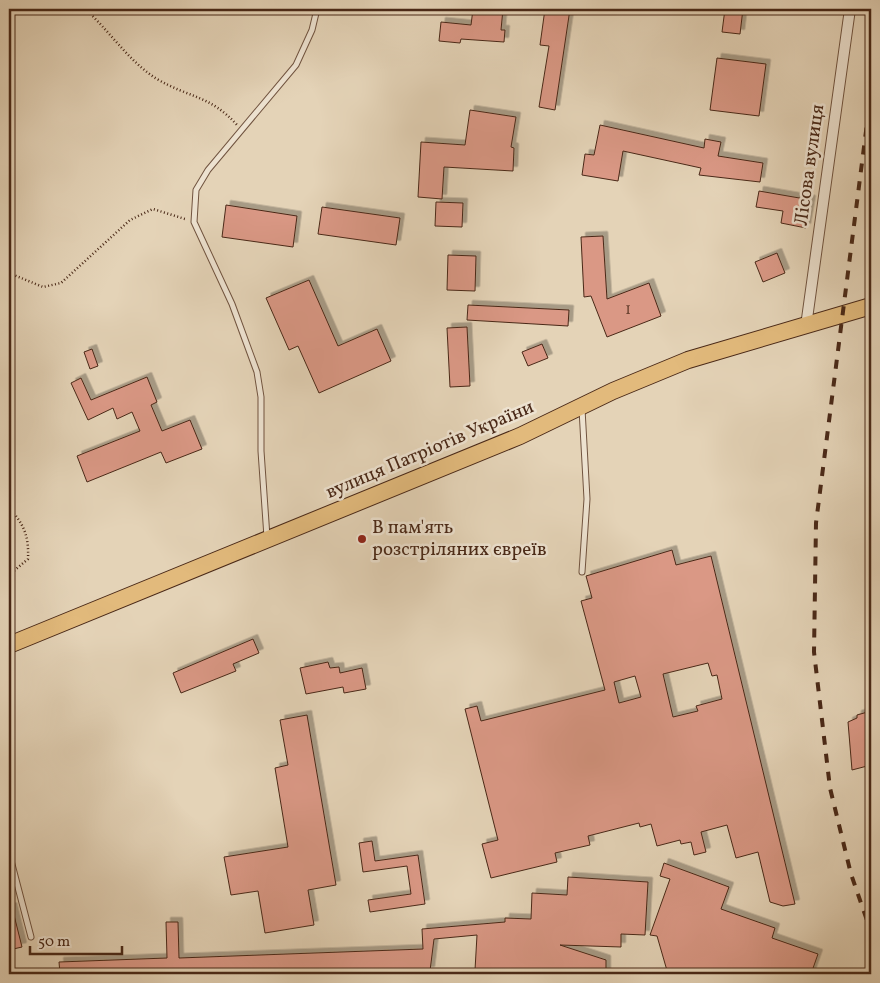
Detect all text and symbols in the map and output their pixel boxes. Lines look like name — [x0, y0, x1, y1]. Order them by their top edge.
street label: Лісова вулиця — [789, 103, 831, 227]
house number: 1 — [625, 299, 631, 321]
street label: вулиця Патріотів України — [322, 394, 538, 506]
place label: В пам'ять розстріляних євреїв — [372, 515, 547, 563]
marker: В пам'ять розстріляних євреїв — [356, 533, 368, 545]
scale bar — [30, 923, 122, 955]
text: 50 m — [38, 932, 70, 953]

